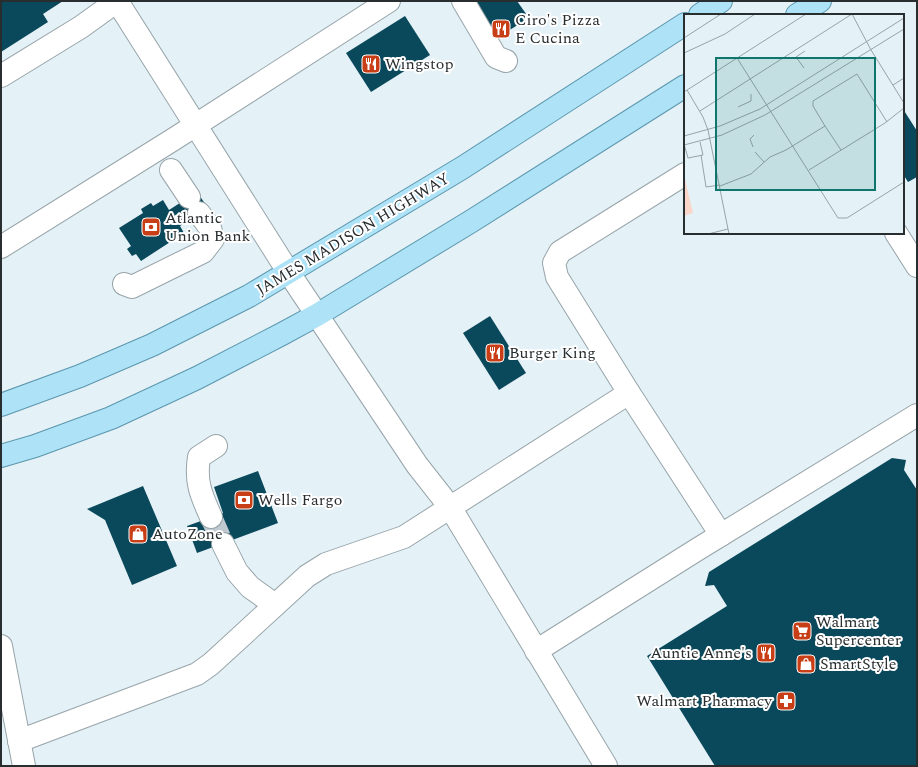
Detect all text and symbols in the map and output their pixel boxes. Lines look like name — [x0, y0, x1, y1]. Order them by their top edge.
place label: Ciro's Pizza E Cucina — [515, 8, 600, 50]
inset map — [684, 14, 904, 234]
restaurant icon: Ciro's Pizza E Cucina — [490, 18, 512, 40]
place label: Wingstop — [385, 52, 453, 76]
restaurant icon: Wingstop — [360, 53, 382, 75]
street label: JAMES MADISON HIGHWAY — [252, 167, 454, 301]
place label: Atlantic Union Bank — [165, 206, 250, 248]
bank icon: Atlantic Union Bank — [140, 216, 162, 238]
place label: Burger King — [509, 341, 596, 365]
restaurant icon: Burger King — [484, 342, 506, 364]
place label: Wells Fargo — [258, 488, 342, 512]
bank icon: Wells Fargo — [233, 489, 255, 511]
place label: AutoZone — [152, 522, 223, 546]
shop icon: AutoZone — [127, 523, 149, 545]
place label: Walmart Supercenter — [816, 610, 901, 652]
supermarket icon: Walmart Supercenter — [791, 620, 813, 642]
place label: Auntie Anne's — [650, 641, 752, 665]
restaurant icon: Auntie Anne's — [755, 642, 777, 664]
place label: SmartStyle — [820, 652, 896, 676]
shop icon: SmartStyle — [795, 653, 817, 675]
place label: Walmart Pharmacy — [636, 689, 773, 713]
pharmacy icon: Walmart Pharmacy — [775, 690, 797, 712]

